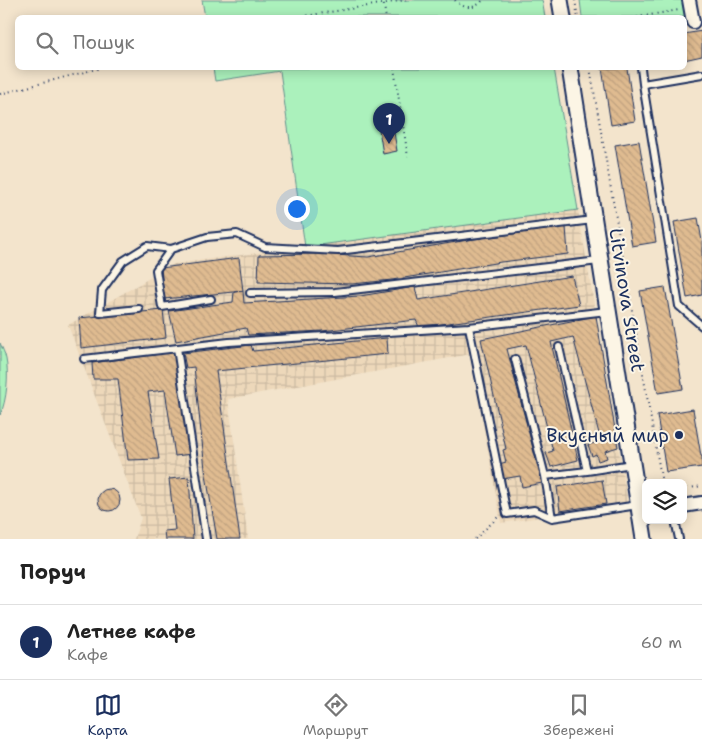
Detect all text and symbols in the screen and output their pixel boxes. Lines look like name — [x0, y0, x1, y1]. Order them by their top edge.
search box — [15, 15, 687, 70]
icon: search — [33, 29, 61, 57]
text: Пошук — [73, 30, 135, 55]
pin: 1 — [373, 103, 405, 144]
your location — [284, 196, 310, 222]
street label: Litvinova Street — [603, 226, 651, 374]
place label: Вкусный мир — [546, 423, 669, 448]
marker: Вкусный мир — [673, 429, 685, 441]
map controls — [642, 479, 687, 524]
button: layers — [642, 479, 687, 524]
text: Поруч — [20, 558, 86, 586]
text: Летнее кафе — [67, 619, 196, 644]
text: 1 — [32, 632, 40, 653]
text: 60 m — [641, 632, 682, 653]
text: Кафе — [67, 644, 108, 665]
tab: Карта — [88, 691, 128, 739]
tab: Маршрут — [303, 691, 368, 739]
tab: Збережені — [543, 691, 614, 739]

